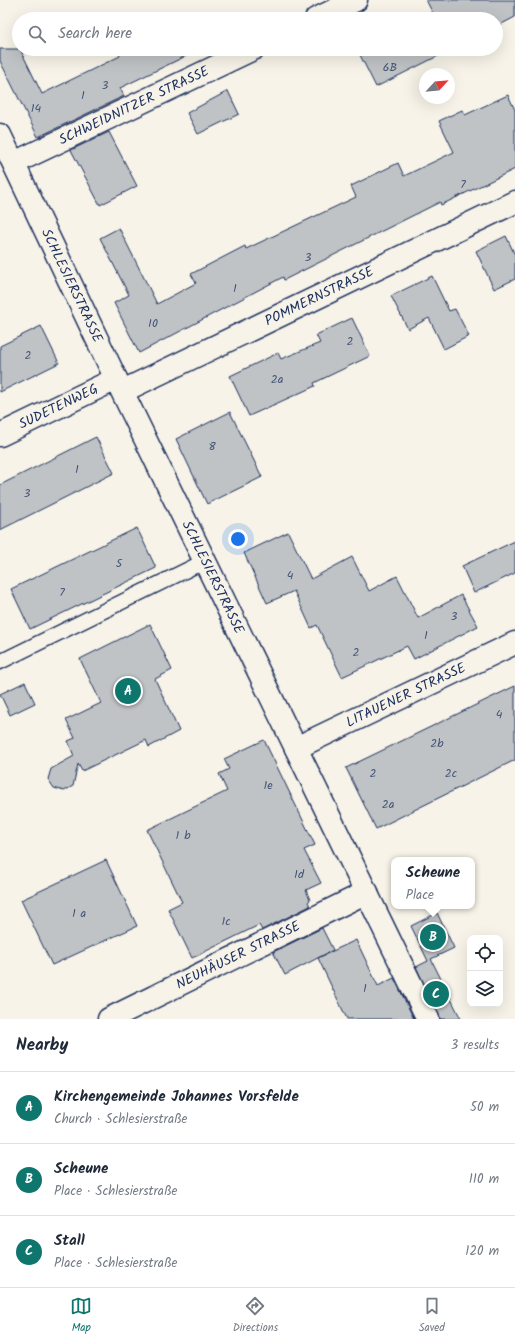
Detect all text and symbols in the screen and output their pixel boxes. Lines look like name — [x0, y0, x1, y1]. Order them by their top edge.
search box — [12, 12, 503, 56]
text: Search here — [58, 22, 132, 46]
icon: search — [26, 23, 48, 45]
house number: 6B — [383, 58, 397, 77]
street label: SCHWEIDNITZER STRASSE — [55, 60, 214, 151]
north arrow — [419, 68, 455, 104]
house number: 3 — [102, 76, 109, 95]
house number: 1 — [81, 86, 85, 105]
house number: 14 — [31, 99, 42, 118]
house number: 7 — [460, 175, 466, 194]
street label: SCHLESIERSTRASSE — [35, 225, 109, 347]
house number: 3 — [305, 248, 312, 267]
street label: POMMERNSTRASSE — [261, 260, 378, 332]
house number: 1 — [233, 279, 237, 298]
house number: 10 — [148, 314, 158, 333]
house number: 2 — [347, 332, 354, 351]
house number: 2 — [25, 346, 32, 365]
house number: 2a — [271, 370, 284, 389]
street label: SUDETENWEG — [15, 378, 102, 435]
house number: 8 — [208, 437, 216, 456]
house number: 1 — [75, 460, 79, 479]
house number: 3 — [24, 484, 31, 503]
street label: SCHLESIERSTRASSE — [176, 517, 250, 639]
your location — [228, 529, 248, 549]
house number: 5 — [116, 554, 124, 573]
house number: 4 — [287, 566, 294, 585]
house number: 7 — [59, 583, 65, 602]
house number: 3 — [451, 607, 458, 626]
house number: 1 — [424, 626, 428, 645]
house number: 2 — [353, 643, 360, 662]
street label: LITAUENER STRASSE — [342, 657, 470, 733]
pin: A — [115, 676, 141, 706]
house number: 4 — [496, 705, 503, 724]
house number: 2b — [430, 734, 444, 753]
house number: 2 — [370, 764, 377, 783]
house number: 2c — [445, 764, 457, 783]
house number: 1e — [263, 776, 273, 795]
house number: 2a — [382, 795, 395, 814]
house number: 1 b — [176, 826, 191, 845]
popup — [391, 857, 475, 909]
text: Scheune — [406, 861, 460, 885]
house number: 1d — [294, 865, 305, 884]
text: Place — [406, 885, 434, 906]
house number: 1 a — [72, 904, 86, 923]
house number: 1c — [221, 912, 231, 931]
street label: NEUHÄUSER STRASSE — [172, 915, 305, 995]
pin: B — [420, 922, 446, 952]
map controls — [467, 935, 503, 1007]
button: locate — [467, 935, 503, 971]
button: layers — [467, 971, 503, 1007]
house number: 1 — [363, 979, 367, 998]
pin: C — [423, 979, 449, 1009]
text: Nearby — [16, 1032, 68, 1059]
text: 3 results — [451, 1035, 499, 1056]
text: Kirchengemeinde Johannes Vorsfelde — [54, 1085, 299, 1109]
text: A — [25, 1097, 33, 1118]
text: 50 m — [470, 1097, 499, 1118]
text: Church · Schlesierstraße — [54, 1109, 187, 1130]
text: Scheune — [54, 1157, 108, 1181]
text: B — [25, 1169, 33, 1190]
text: 110 m — [469, 1169, 499, 1190]
text: Place · Schlesierstraße — [54, 1181, 177, 1202]
text: Stall — [54, 1229, 85, 1253]
text: C — [25, 1241, 33, 1262]
text: 120 m — [465, 1241, 499, 1262]
text: Place · Schlesierstraße — [54, 1253, 177, 1274]
tab: Map — [70, 1295, 92, 1337]
tab: Directions — [233, 1295, 278, 1337]
tab: Saved — [419, 1295, 445, 1337]

